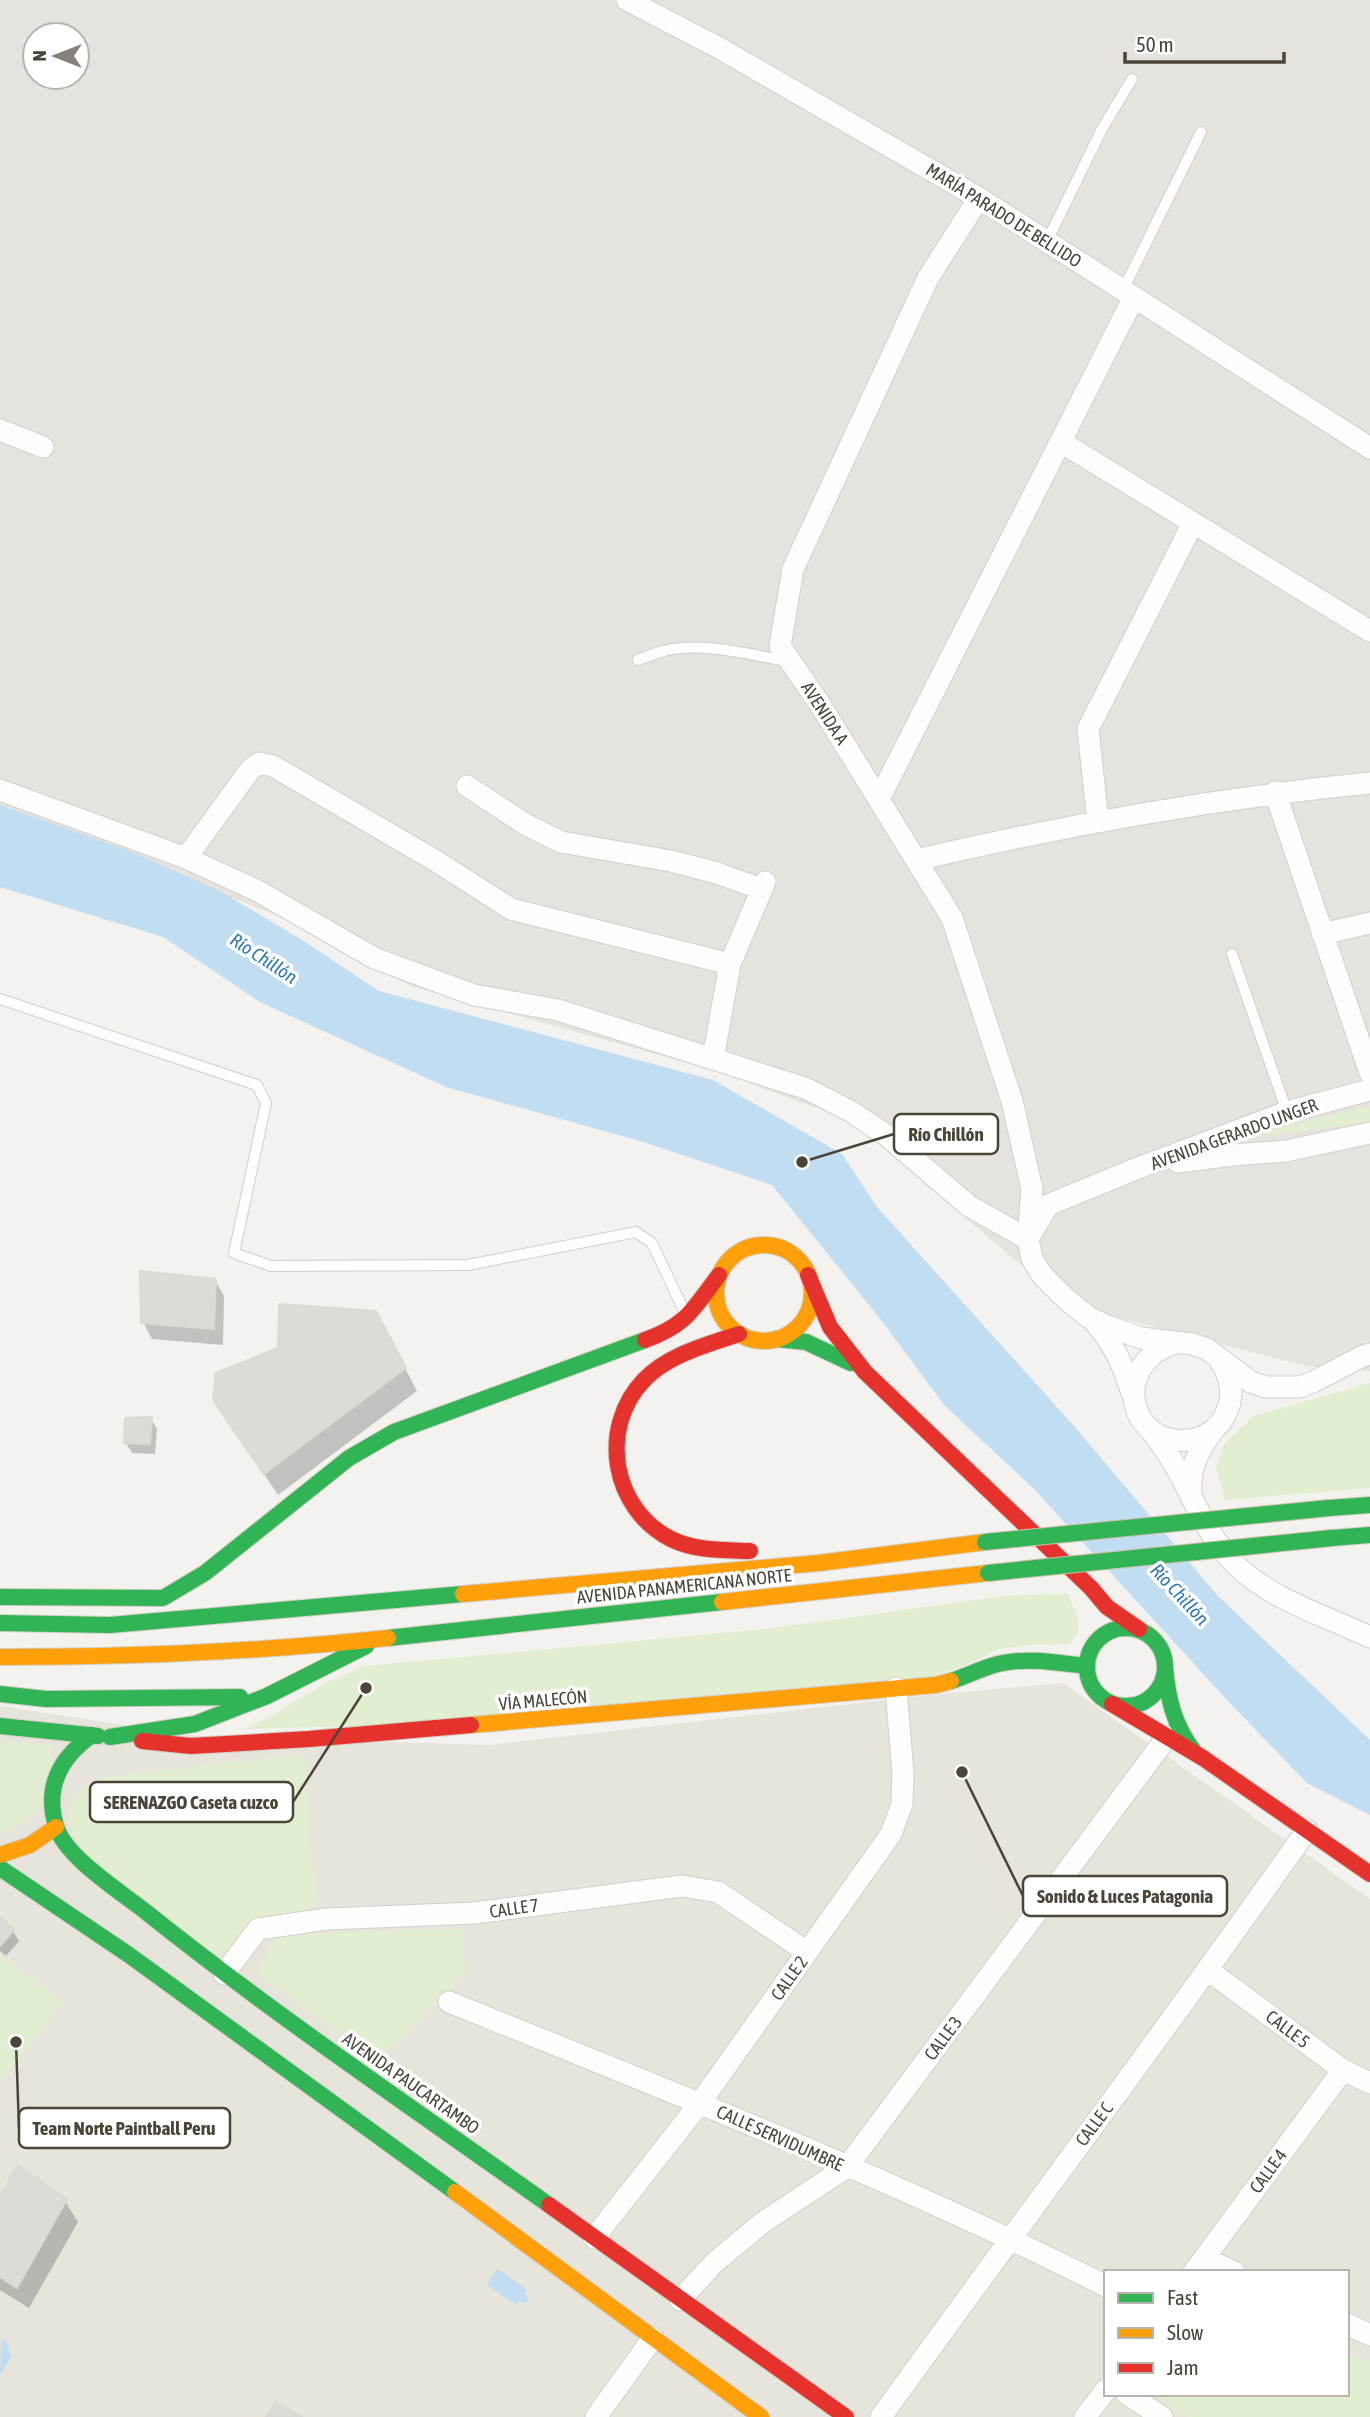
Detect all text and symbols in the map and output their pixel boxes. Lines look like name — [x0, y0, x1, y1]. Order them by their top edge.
north arrow — [21, 21, 91, 91]
scale bar — [1125, 21, 1284, 65]
text: 50 m — [1136, 32, 1174, 56]
text: N — [28, 50, 50, 62]
street label: MARÍA PARADO DE BELLIDO — [922, 159, 1086, 271]
street label: AVENIDA A — [797, 678, 853, 748]
water label: Río Chillón — [226, 928, 302, 988]
street label: AVENIDA GERARDO UNGER — [1148, 1094, 1320, 1174]
callout: Río Chillón — [894, 1114, 998, 1154]
text: Río Chillón — [908, 1123, 984, 1145]
water label: Río Chillón — [1146, 1559, 1214, 1629]
street label: AVENIDA PANAMERICANA NORTE — [576, 1564, 793, 1608]
street label: VÍA MALECÓN — [498, 1686, 588, 1714]
callout: SERENAZGO Caseta cuzco — [90, 1782, 293, 1822]
text: SERENAZGO Caseta cuzco — [104, 1791, 279, 1813]
callout: Sonido & Luces Patagonia — [1023, 1876, 1227, 1916]
text: Sonido & Luces Patagonia — [1037, 1885, 1213, 1907]
street label: CALLE 7 — [488, 1894, 540, 1922]
street label: CALLE 2 — [766, 1952, 812, 2004]
street label: CALLE 5 — [1262, 2006, 1314, 2052]
street label: CALLE 3 — [920, 2012, 966, 2064]
street label: AVENIDA PAUCARTAMBO — [339, 2028, 483, 2138]
street label: CALLE C — [1071, 2098, 1117, 2150]
street label: CALLE SERVIDUMBRE — [713, 2101, 847, 2175]
callout: Team Norte Paintball Peru — [19, 2108, 230, 2148]
text: Team Norte Paintball Peru — [33, 2117, 215, 2139]
street label: CALLE 4 — [1245, 2145, 1291, 2197]
legend — [1104, 2270, 1349, 2396]
text: Fast — [1167, 2285, 1198, 2309]
text: Slow — [1167, 2320, 1204, 2344]
text: Jam — [1167, 2355, 1199, 2379]

